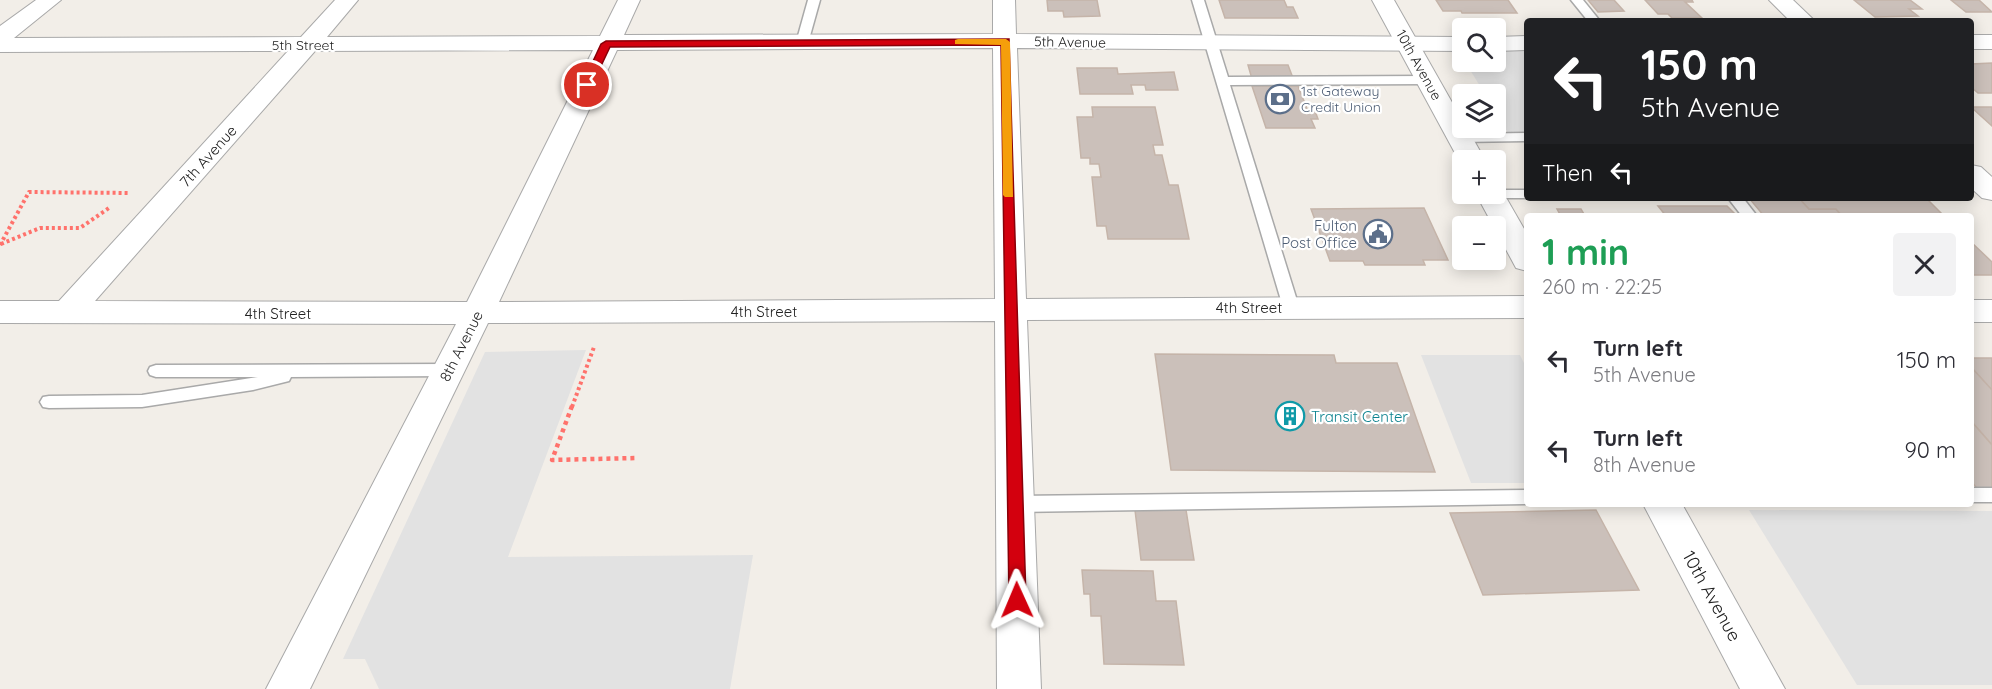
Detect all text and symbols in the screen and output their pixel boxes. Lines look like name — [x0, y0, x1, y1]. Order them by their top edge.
map controls — [1452, 18, 1506, 270]
button: search — [1452, 18, 1506, 72]
street label: 10th Avenue — [1392, 27, 1446, 104]
street label: 5th Avenue — [1034, 32, 1106, 52]
street label: 5th Street — [272, 36, 334, 54]
text: 150 m — [1641, 38, 1758, 91]
icon: left — [1542, 42, 1620, 120]
pin — [561, 59, 612, 110]
icon: arrive — [570, 68, 603, 101]
place label: 1st Gateway Credit Union — [1301, 82, 1381, 116]
bank icon: 1st Gateway Credit Union — [1264, 83, 1296, 115]
button: layers — [1452, 84, 1506, 138]
text: 5th Avenue — [1641, 90, 1780, 124]
street label: 7th Avenue — [175, 121, 241, 191]
button: + — [1452, 150, 1506, 204]
icon: left — [1605, 156, 1638, 189]
text: Then — [1542, 159, 1593, 187]
place label: Fulton Post Office — [1281, 216, 1357, 252]
button: − — [1452, 216, 1506, 270]
public building icon: Fulton Post Office — [1362, 218, 1394, 250]
text: 1 min — [1542, 229, 1629, 274]
button: close — [1893, 233, 1956, 296]
text: 260 m · 22:25 — [1542, 274, 1662, 299]
street label: 4th Street — [1216, 298, 1282, 317]
street label: 4th Street — [731, 302, 797, 321]
street label: 4th Street — [245, 304, 311, 323]
street label: 8th Avenue — [435, 307, 487, 385]
text: Turn left — [1593, 334, 1683, 362]
icon: left — [1542, 344, 1575, 377]
text: 150 m — [1897, 346, 1956, 374]
text: 5th Avenue — [1593, 362, 1696, 387]
building icon: Transit Center — [1274, 400, 1306, 432]
place label: Transit Center — [1311, 407, 1408, 426]
text: Turn left — [1593, 424, 1683, 452]
icon: left — [1542, 434, 1575, 467]
text: 90 m — [1905, 436, 1956, 464]
text: 8th Avenue — [1593, 452, 1696, 477]
street label: 10th Avenue — [1678, 547, 1746, 645]
position arrow — [985, 568, 1049, 632]

